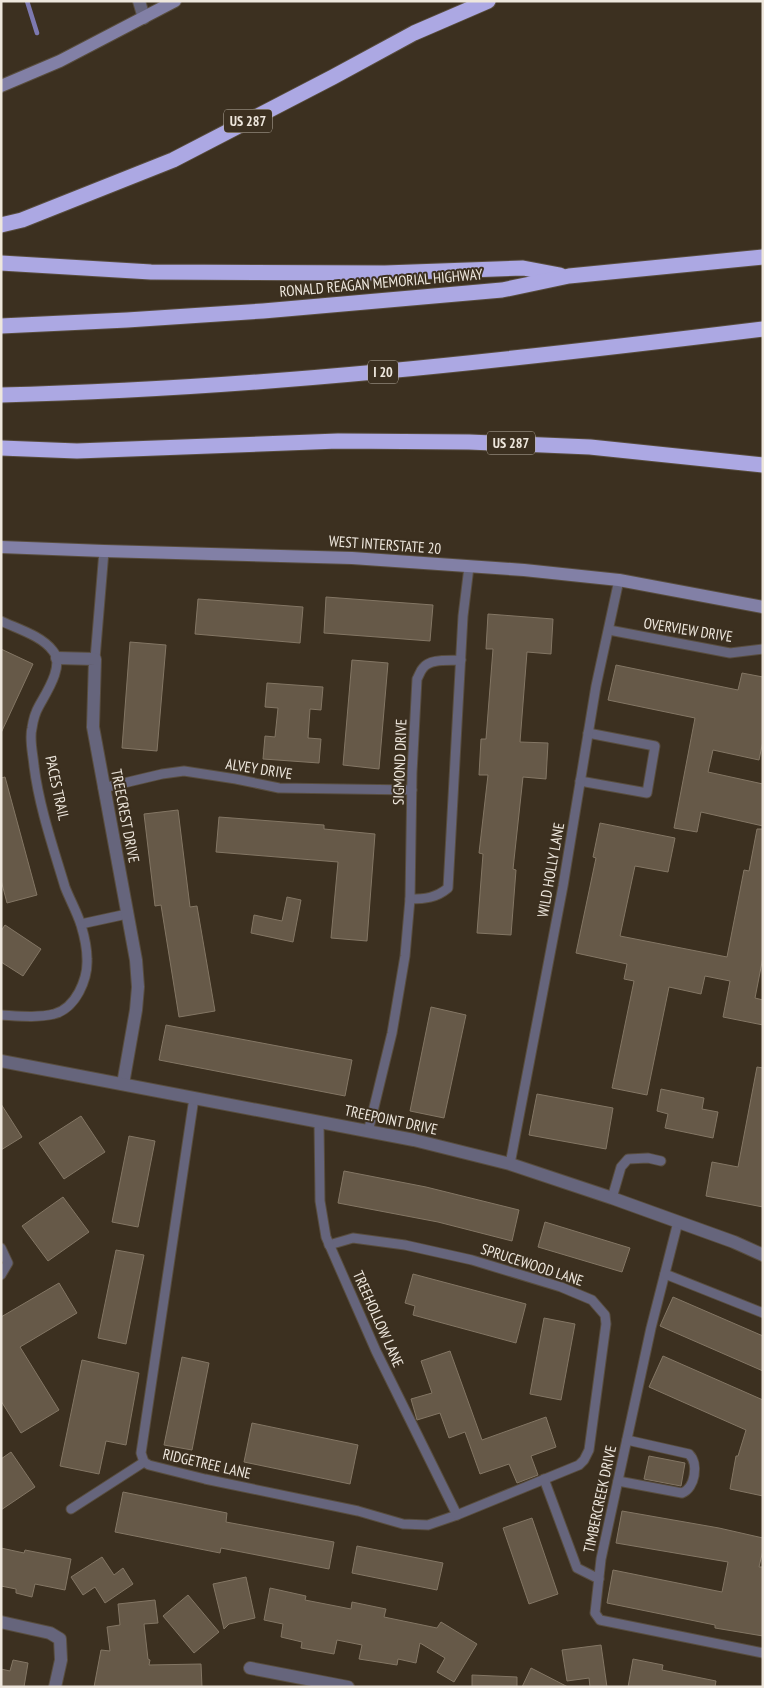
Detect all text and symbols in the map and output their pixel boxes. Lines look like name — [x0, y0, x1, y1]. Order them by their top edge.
road number: US 287 — [224, 110, 272, 132]
street label: RONALD REAGAN MEMORIAL HIGHWAY — [279, 264, 483, 301]
road number: I 20 — [368, 361, 398, 384]
road number: US 287 — [487, 432, 535, 454]
street label: WEST INTERSTATE 20 — [328, 531, 442, 558]
street label: OVERVIEW DRIVE — [642, 613, 734, 646]
street label: SIGMOND DRIVE — [389, 719, 410, 805]
street label: PACES TRAIL — [41, 754, 74, 823]
street label: ALVEY DRIVE — [224, 754, 294, 783]
street label: TREECREST DRIVE — [107, 767, 144, 864]
street label: WILD HOLLY LANE — [533, 821, 568, 919]
street label: TREEPOINT DRIVE — [343, 1100, 439, 1139]
street label: SPRUCEWOOD LANE — [478, 1239, 586, 1290]
street label: TREEHOLLOW LANE — [349, 1268, 408, 1370]
street label: RIDGETREE LANE — [161, 1444, 253, 1483]
street label: TIMBERCREEK DRIVE — [579, 1444, 620, 1554]

